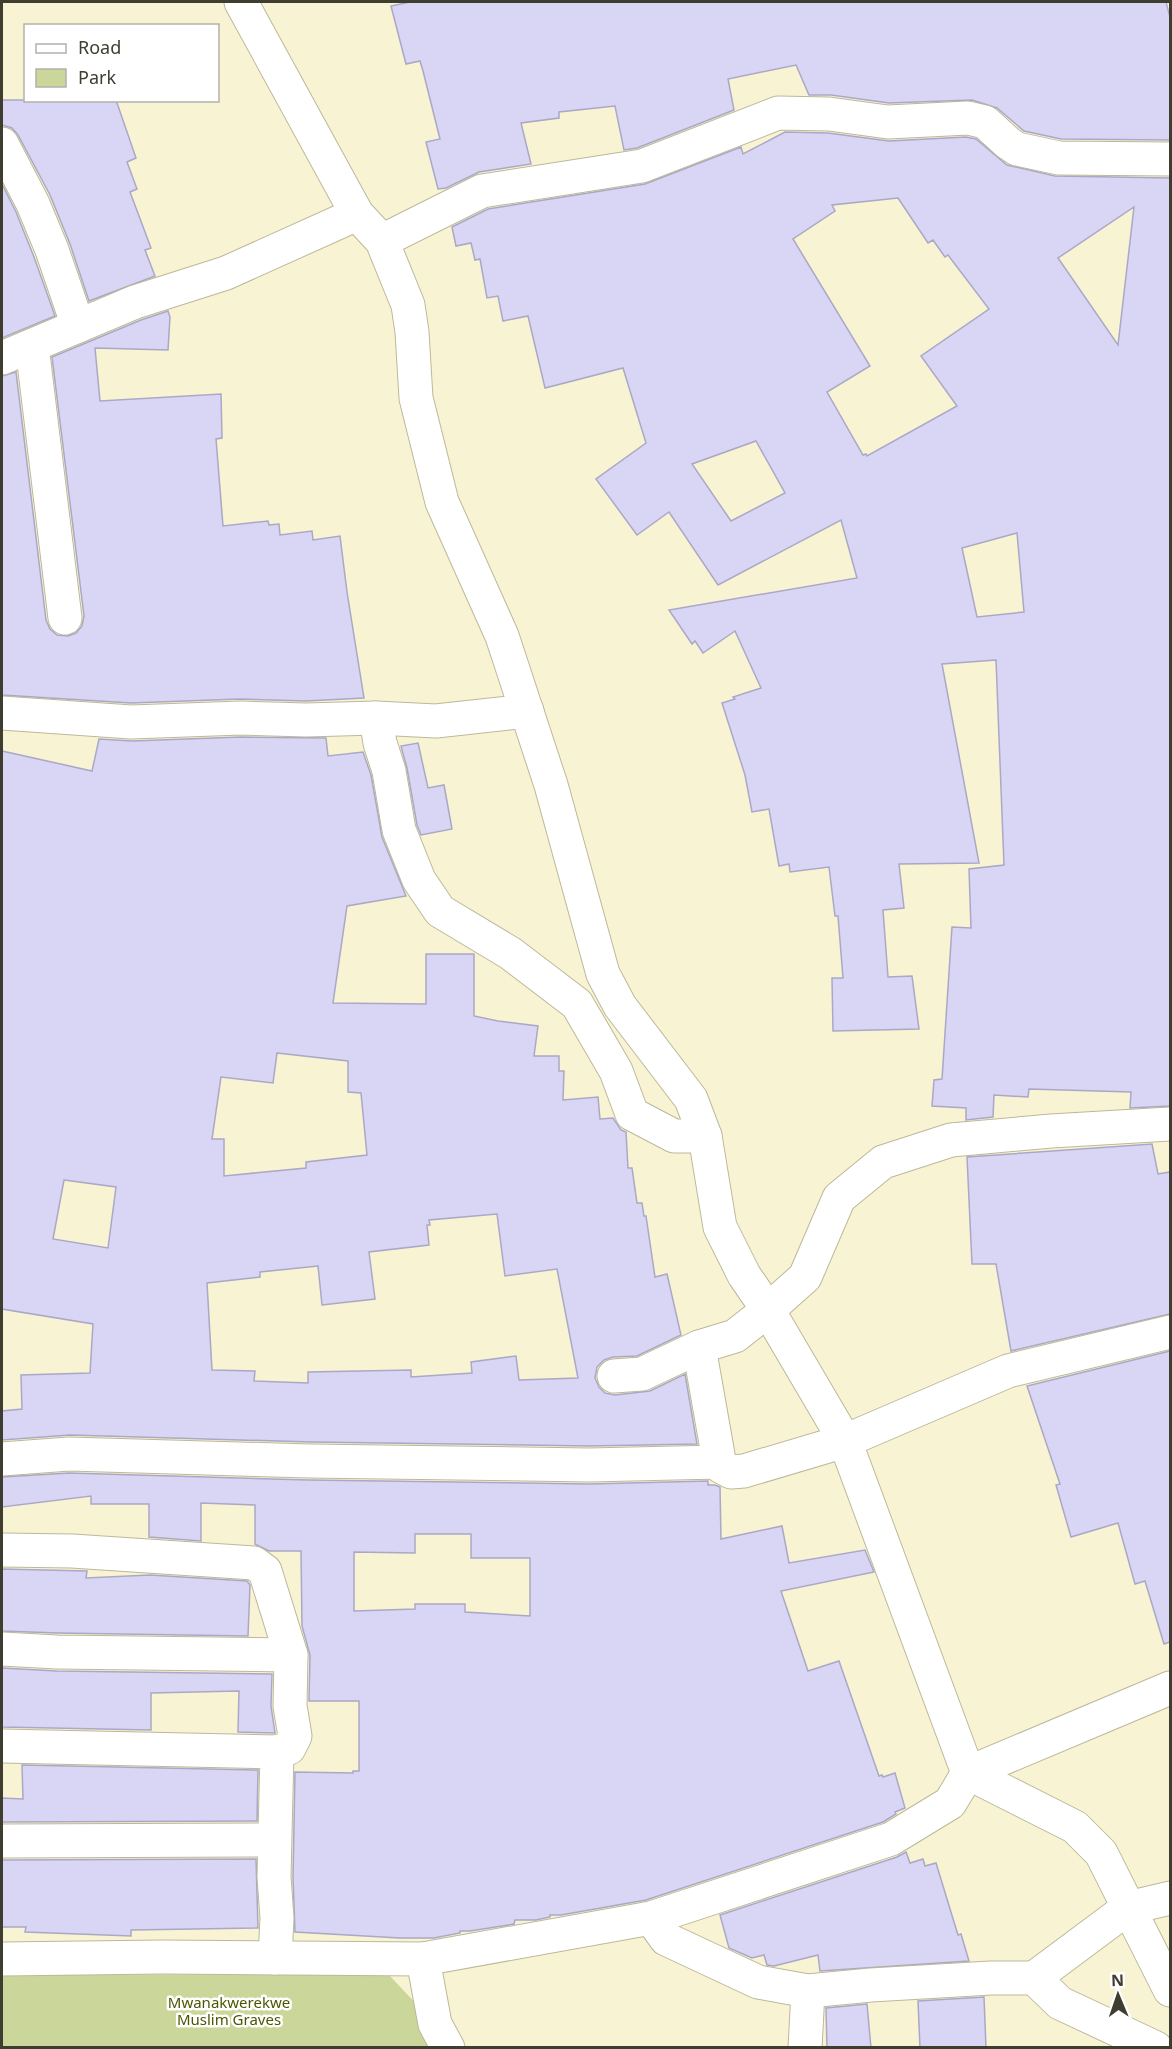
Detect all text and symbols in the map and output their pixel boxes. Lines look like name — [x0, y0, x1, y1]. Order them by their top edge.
legend — [24, 24, 219, 102]
text: Road — [78, 35, 121, 59]
text: Park — [78, 65, 116, 89]
north arrow — [1088, 1965, 1148, 2025]
text: N — [1111, 1969, 1124, 1991]
park label: Mwanakwerekwe Muslim Graves — [168, 1992, 290, 2029]

